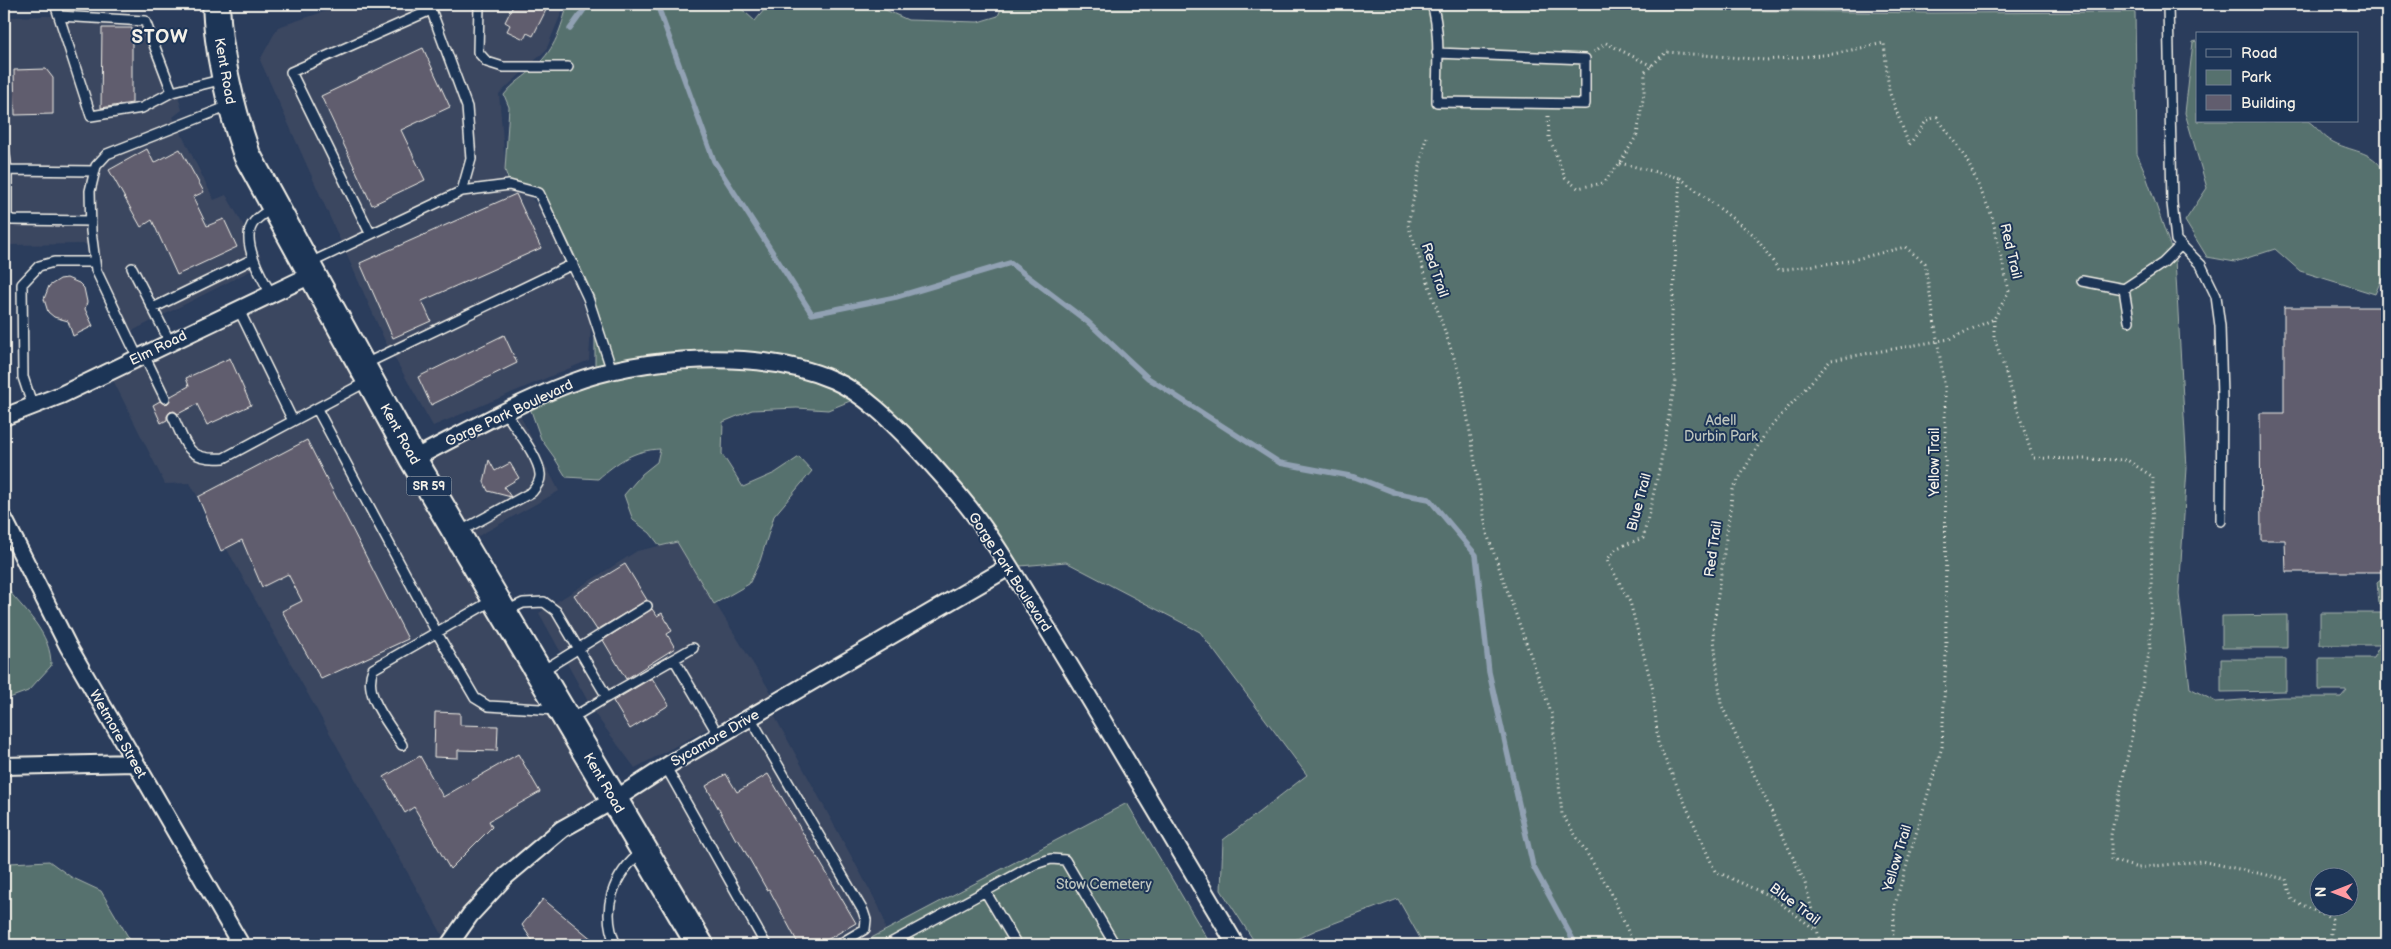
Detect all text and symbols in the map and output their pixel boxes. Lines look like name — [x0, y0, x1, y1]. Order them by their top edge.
district label: STOW — [132, 26, 188, 49]
legend — [2196, 32, 2358, 122]
street label: Kent Road — [211, 37, 239, 105]
text: Road — [2241, 44, 2277, 63]
text: Park — [2241, 68, 2272, 87]
text: Building — [2241, 94, 2296, 113]
street label: Red Trail — [1996, 222, 2026, 280]
street label: Red Trail — [1418, 241, 1452, 299]
street label: Elm Road — [127, 327, 189, 369]
street label: Gorge Park Boulevard — [442, 376, 576, 450]
street label: Kent Road — [376, 401, 424, 467]
park label: Adell Durbin Park — [1684, 412, 1758, 445]
street label: Yellow Trail — [1926, 428, 1943, 497]
street label: Blue Trail — [1623, 471, 1655, 533]
road number: SR 59 — [406, 476, 452, 496]
street label: Gorge Park Boulevard — [965, 509, 1055, 635]
street label: Red Trail — [1701, 520, 1725, 578]
street label: Wetmore Street — [86, 687, 150, 782]
street label: Sycamore Drive — [668, 706, 762, 770]
street label: Kent Road — [580, 750, 628, 816]
street label: Yellow Trail — [1879, 823, 1915, 894]
north arrow — [2308, 866, 2358, 916]
park label: Stow Cemetery — [1056, 876, 1153, 893]
street label: Blue Trail — [1766, 879, 1824, 929]
text: N — [2313, 887, 2330, 897]

